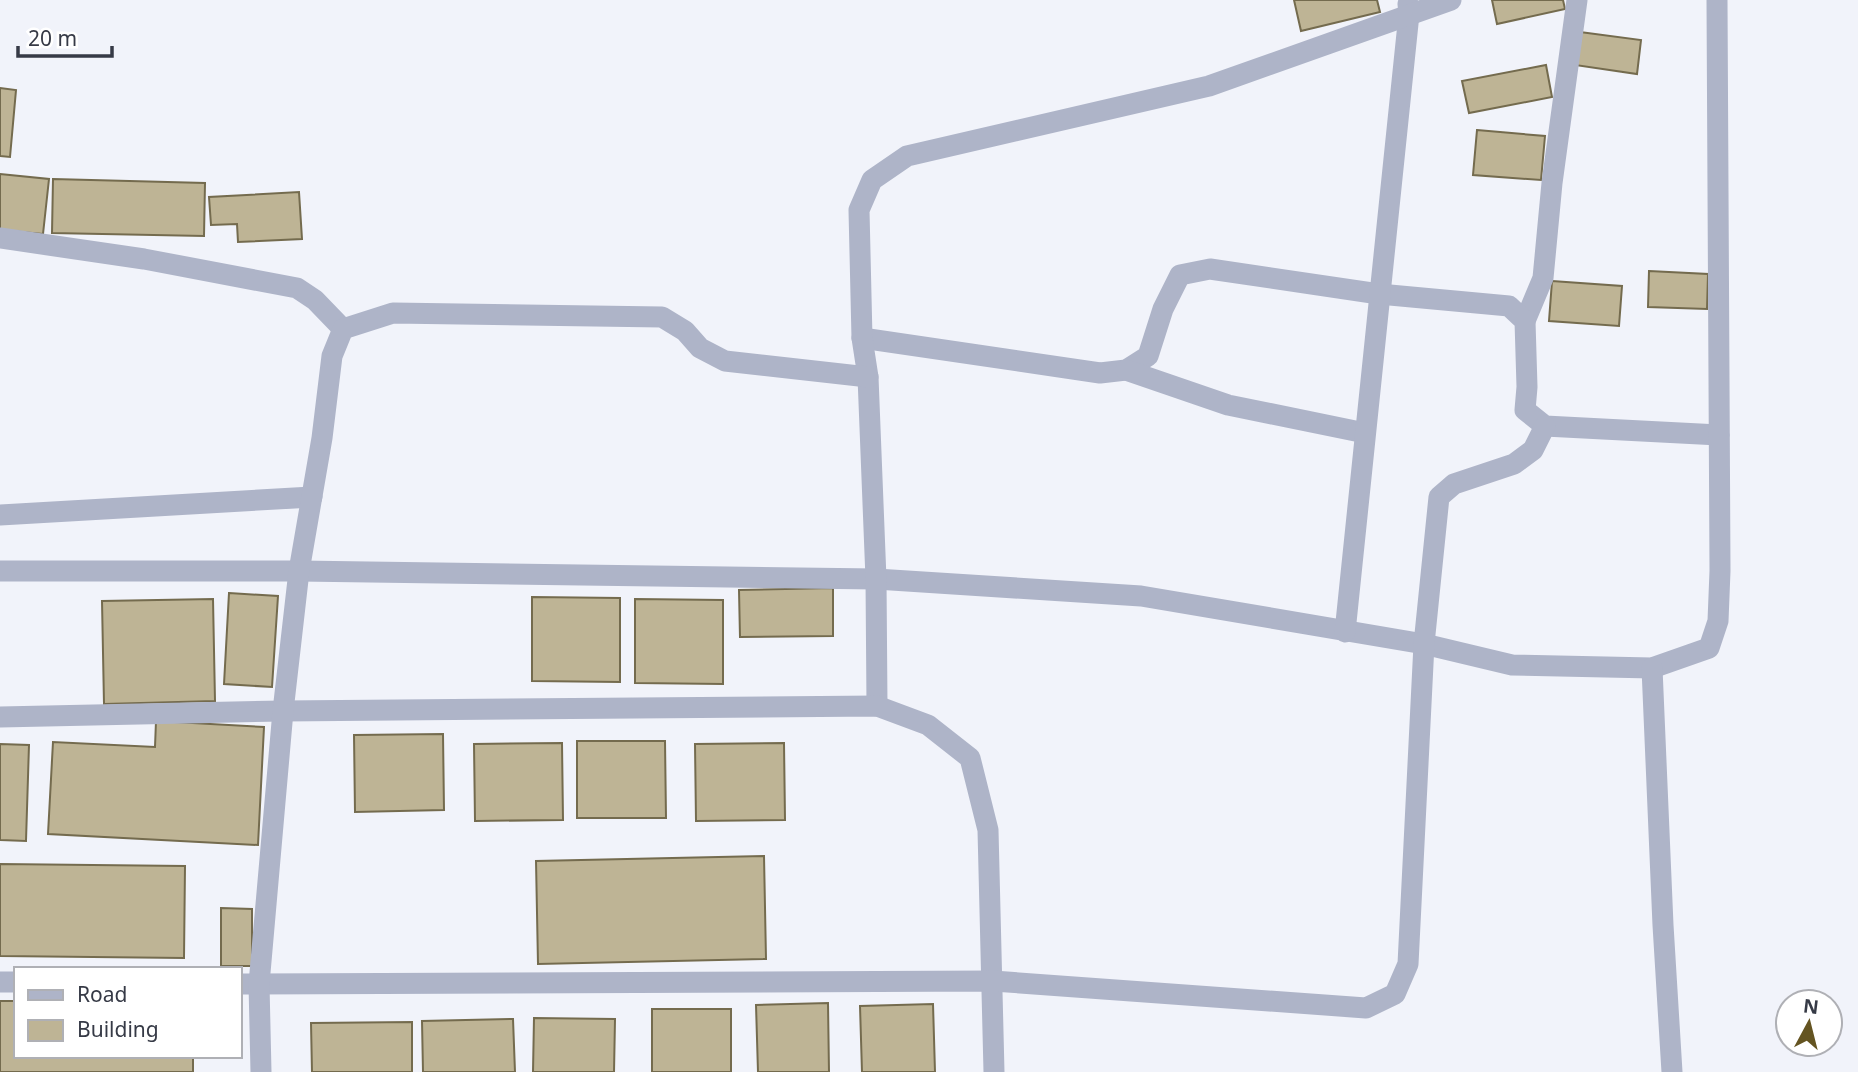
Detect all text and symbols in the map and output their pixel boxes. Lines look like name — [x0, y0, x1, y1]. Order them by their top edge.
scale bar — [18, 14, 112, 58]
text: 20 m — [28, 24, 77, 52]
legend — [14, 967, 242, 1058]
text: Road — [77, 980, 127, 1008]
north arrow — [1774, 988, 1844, 1058]
text: N — [1802, 992, 1820, 1020]
text: Building — [77, 1015, 159, 1043]

